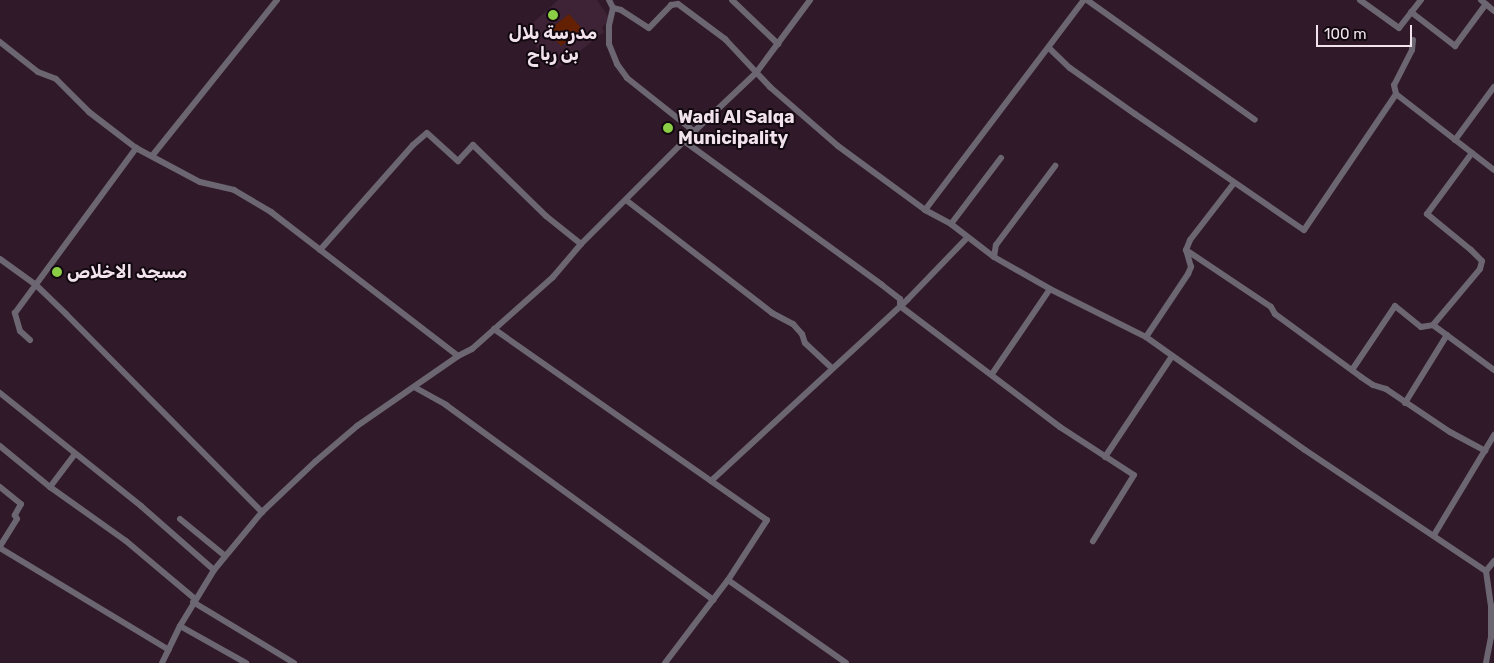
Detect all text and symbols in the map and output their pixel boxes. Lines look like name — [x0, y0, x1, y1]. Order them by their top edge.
marker: مدرسة بلال بن رباح — [547, 9, 559, 21]
scale bar — [1319, 15, 1415, 47]
place label: مدرسة بلال بن رباح — [509, 23, 597, 66]
text: 100 m — [1324, 25, 1366, 43]
place label: Wadi Al Salqa Municipality — [678, 107, 795, 150]
marker: Wadi Al Salqa Municipality — [662, 122, 674, 134]
place label: مسجد الاخلاص — [67, 261, 187, 283]
marker: مسجد الاخلاص — [51, 266, 63, 278]

